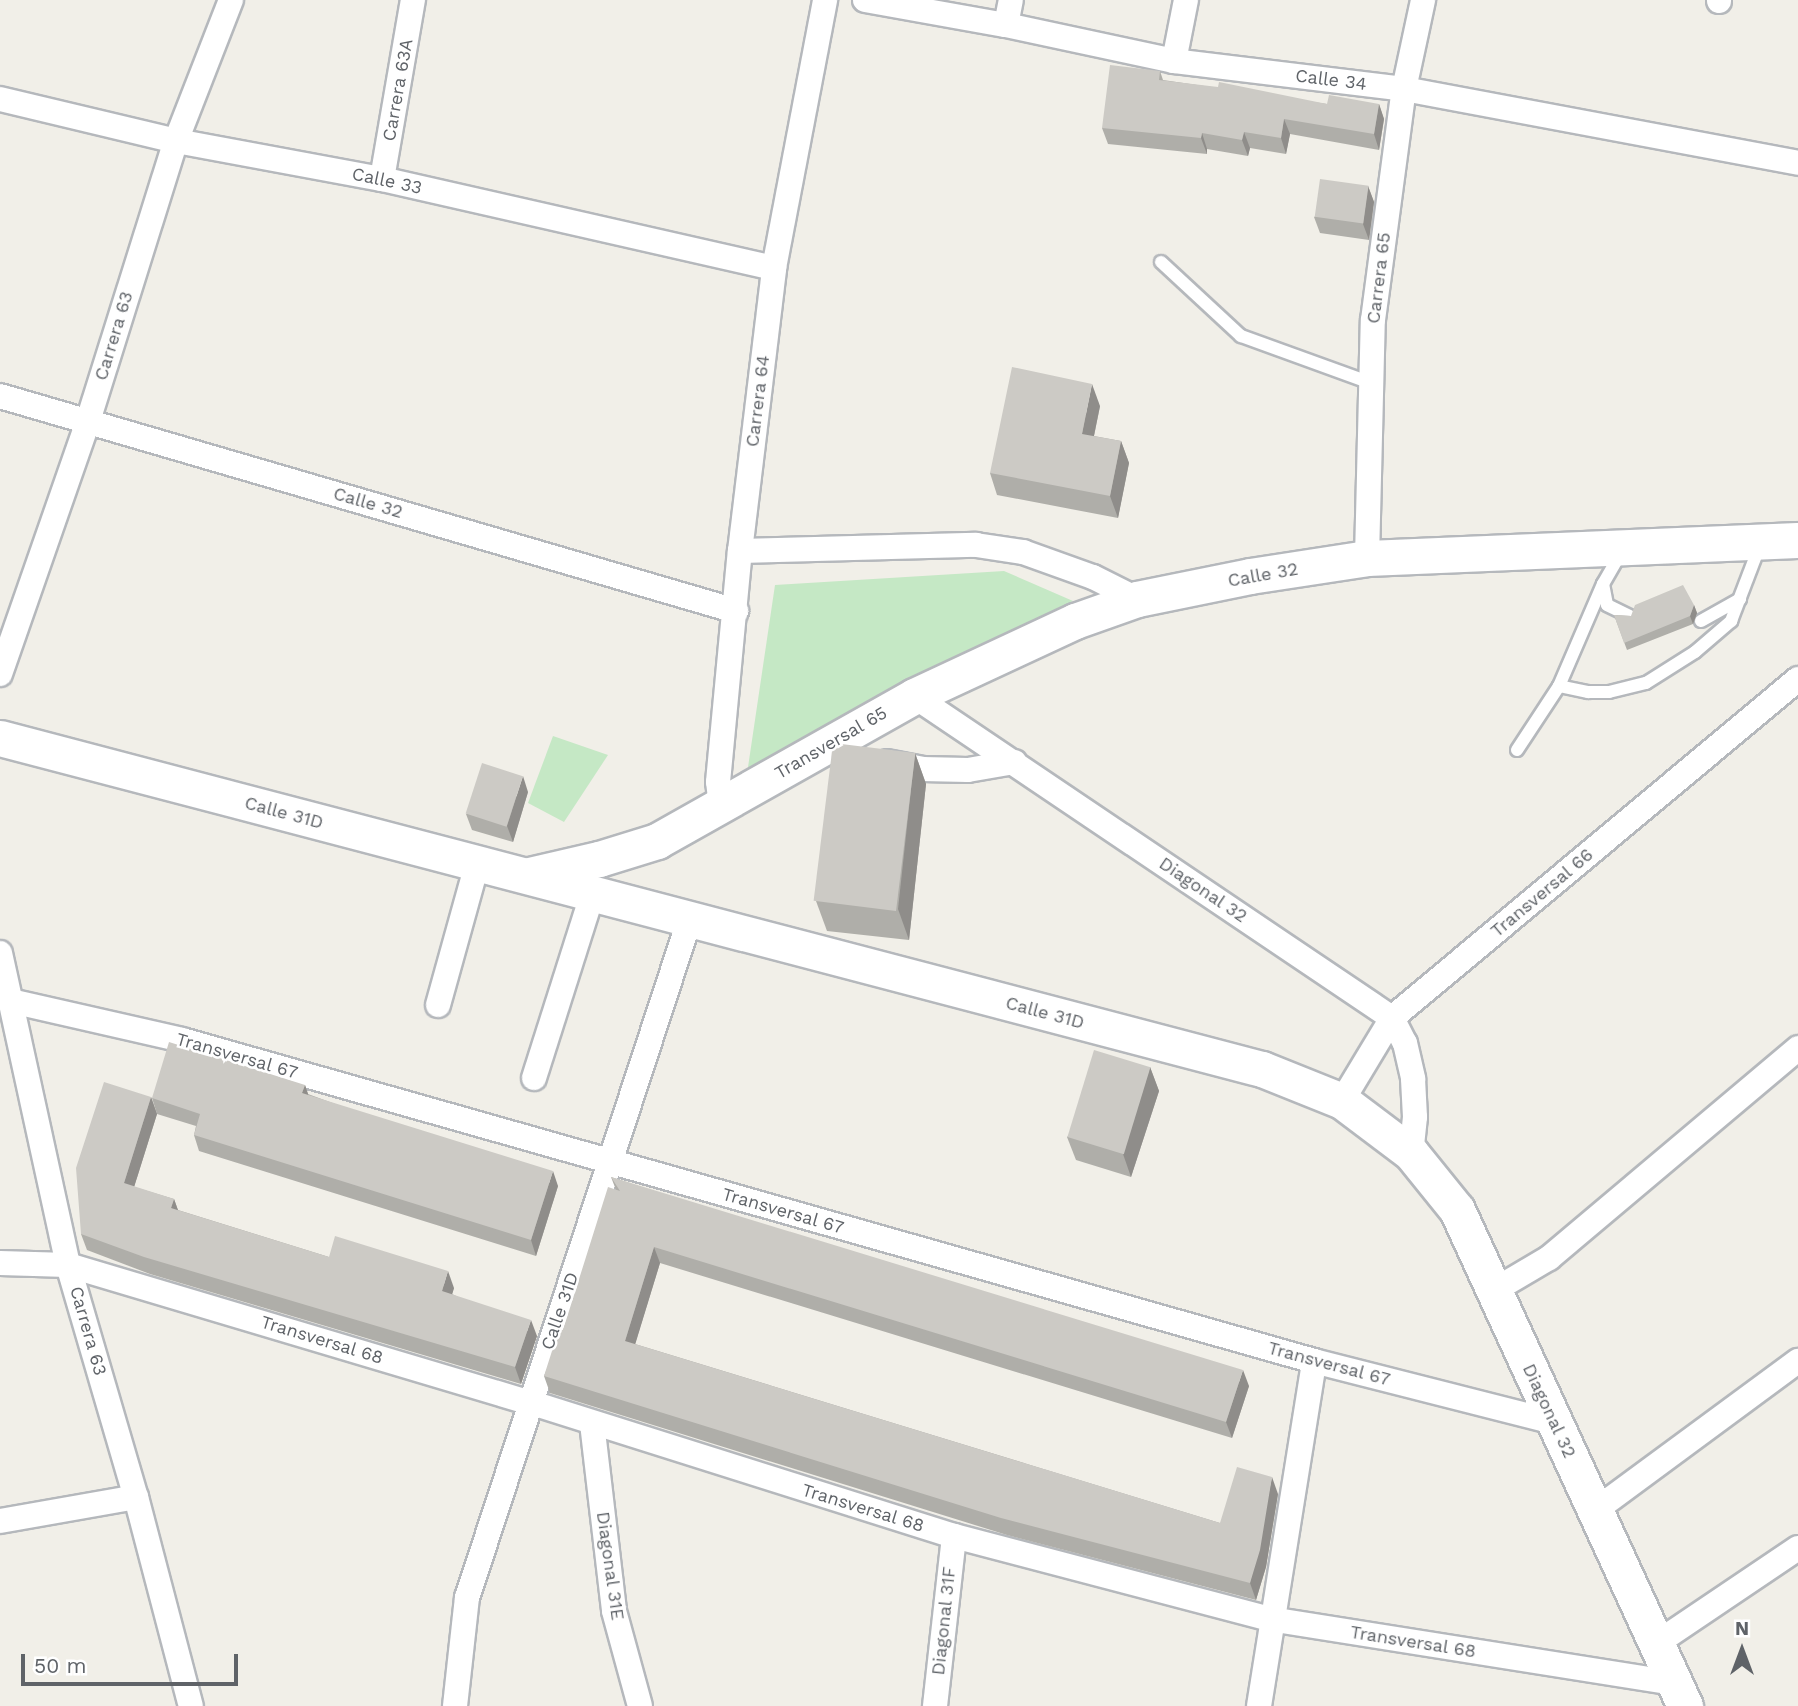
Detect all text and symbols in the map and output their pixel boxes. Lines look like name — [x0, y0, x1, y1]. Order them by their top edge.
street label: Carrera 63A — [378, 37, 418, 143]
street label: Calle 34 — [1294, 65, 1368, 95]
street label: Calle 33 — [350, 163, 424, 199]
street label: Carrera 65 — [1363, 231, 1395, 325]
street label: Carrera 63 — [90, 289, 138, 383]
street label: Carrera 64 — [742, 354, 774, 448]
street label: Calle 32 — [331, 483, 405, 523]
street label: Calle 32 — [1226, 558, 1300, 592]
street label: Transversal 65 — [771, 702, 891, 784]
street label: Calle 31D — [242, 792, 326, 834]
street label: Transversal 66 — [1486, 844, 1598, 942]
street label: Diagonal 32 — [1155, 852, 1251, 928]
street label: Calle 31D — [1003, 992, 1087, 1034]
street label: Transversal 67 — [173, 1028, 301, 1084]
street label: Transversal 67 — [719, 1183, 847, 1239]
street label: Calle 31D — [537, 1269, 583, 1353]
street label: Carrera 63 — [65, 1284, 111, 1378]
street label: Transversal 68 — [258, 1311, 386, 1369]
street label: Transversal 67 — [1265, 1337, 1393, 1391]
street label: Diagonal 32 — [1518, 1360, 1580, 1462]
street label: Transversal 68 — [799, 1479, 927, 1537]
street label: Diagonal 31E — [592, 1510, 628, 1622]
street label: Diagonal 31F — [928, 1565, 960, 1677]
north arrow — [1707, 1615, 1777, 1685]
text: N — [1735, 1617, 1749, 1640]
street label: Transversal 68 — [1348, 1621, 1478, 1663]
scale bar — [24, 1640, 242, 1684]
text: 50 m — [34, 1653, 86, 1678]

